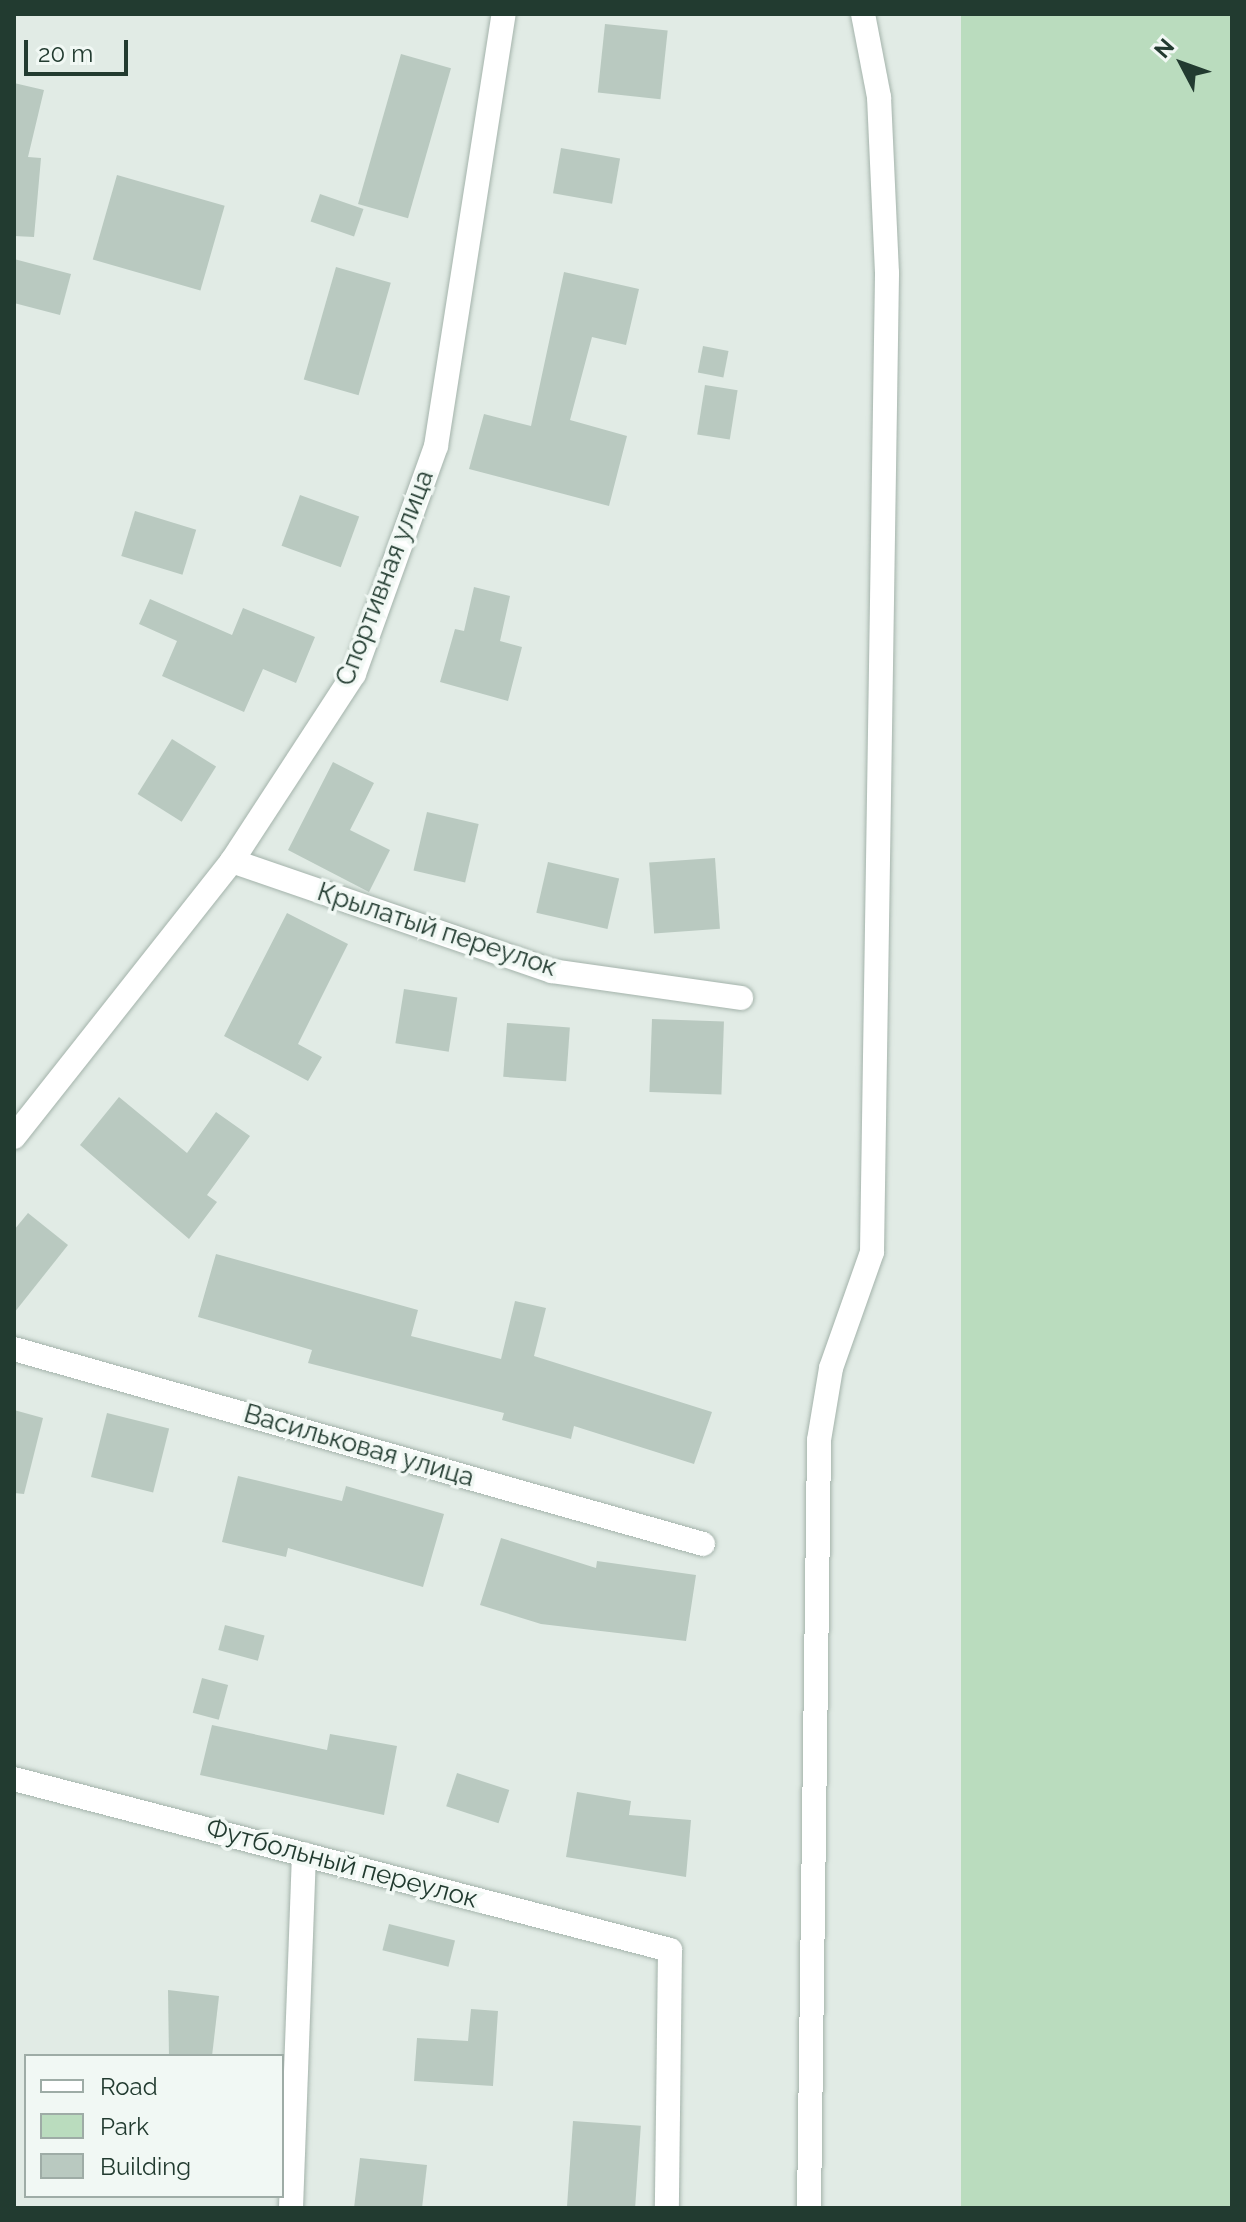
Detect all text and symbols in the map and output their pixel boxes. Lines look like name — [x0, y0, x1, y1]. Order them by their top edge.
scale bar — [28, 24, 132, 74]
north arrow — [1142, 24, 1222, 104]
text: N — [1149, 33, 1179, 63]
text: 20 m — [38, 39, 93, 68]
street label: Спортивная улица — [329, 466, 441, 690]
street label: Крылатый переулок — [313, 877, 561, 983]
street label: Васильковая улица — [240, 1398, 478, 1494]
street label: Футбольный переулок — [203, 1813, 481, 1915]
legend — [24, 2054, 284, 2198]
text: Road — [100, 2072, 158, 2101]
text: Park — [100, 2112, 149, 2141]
text: Building — [100, 2152, 191, 2181]

